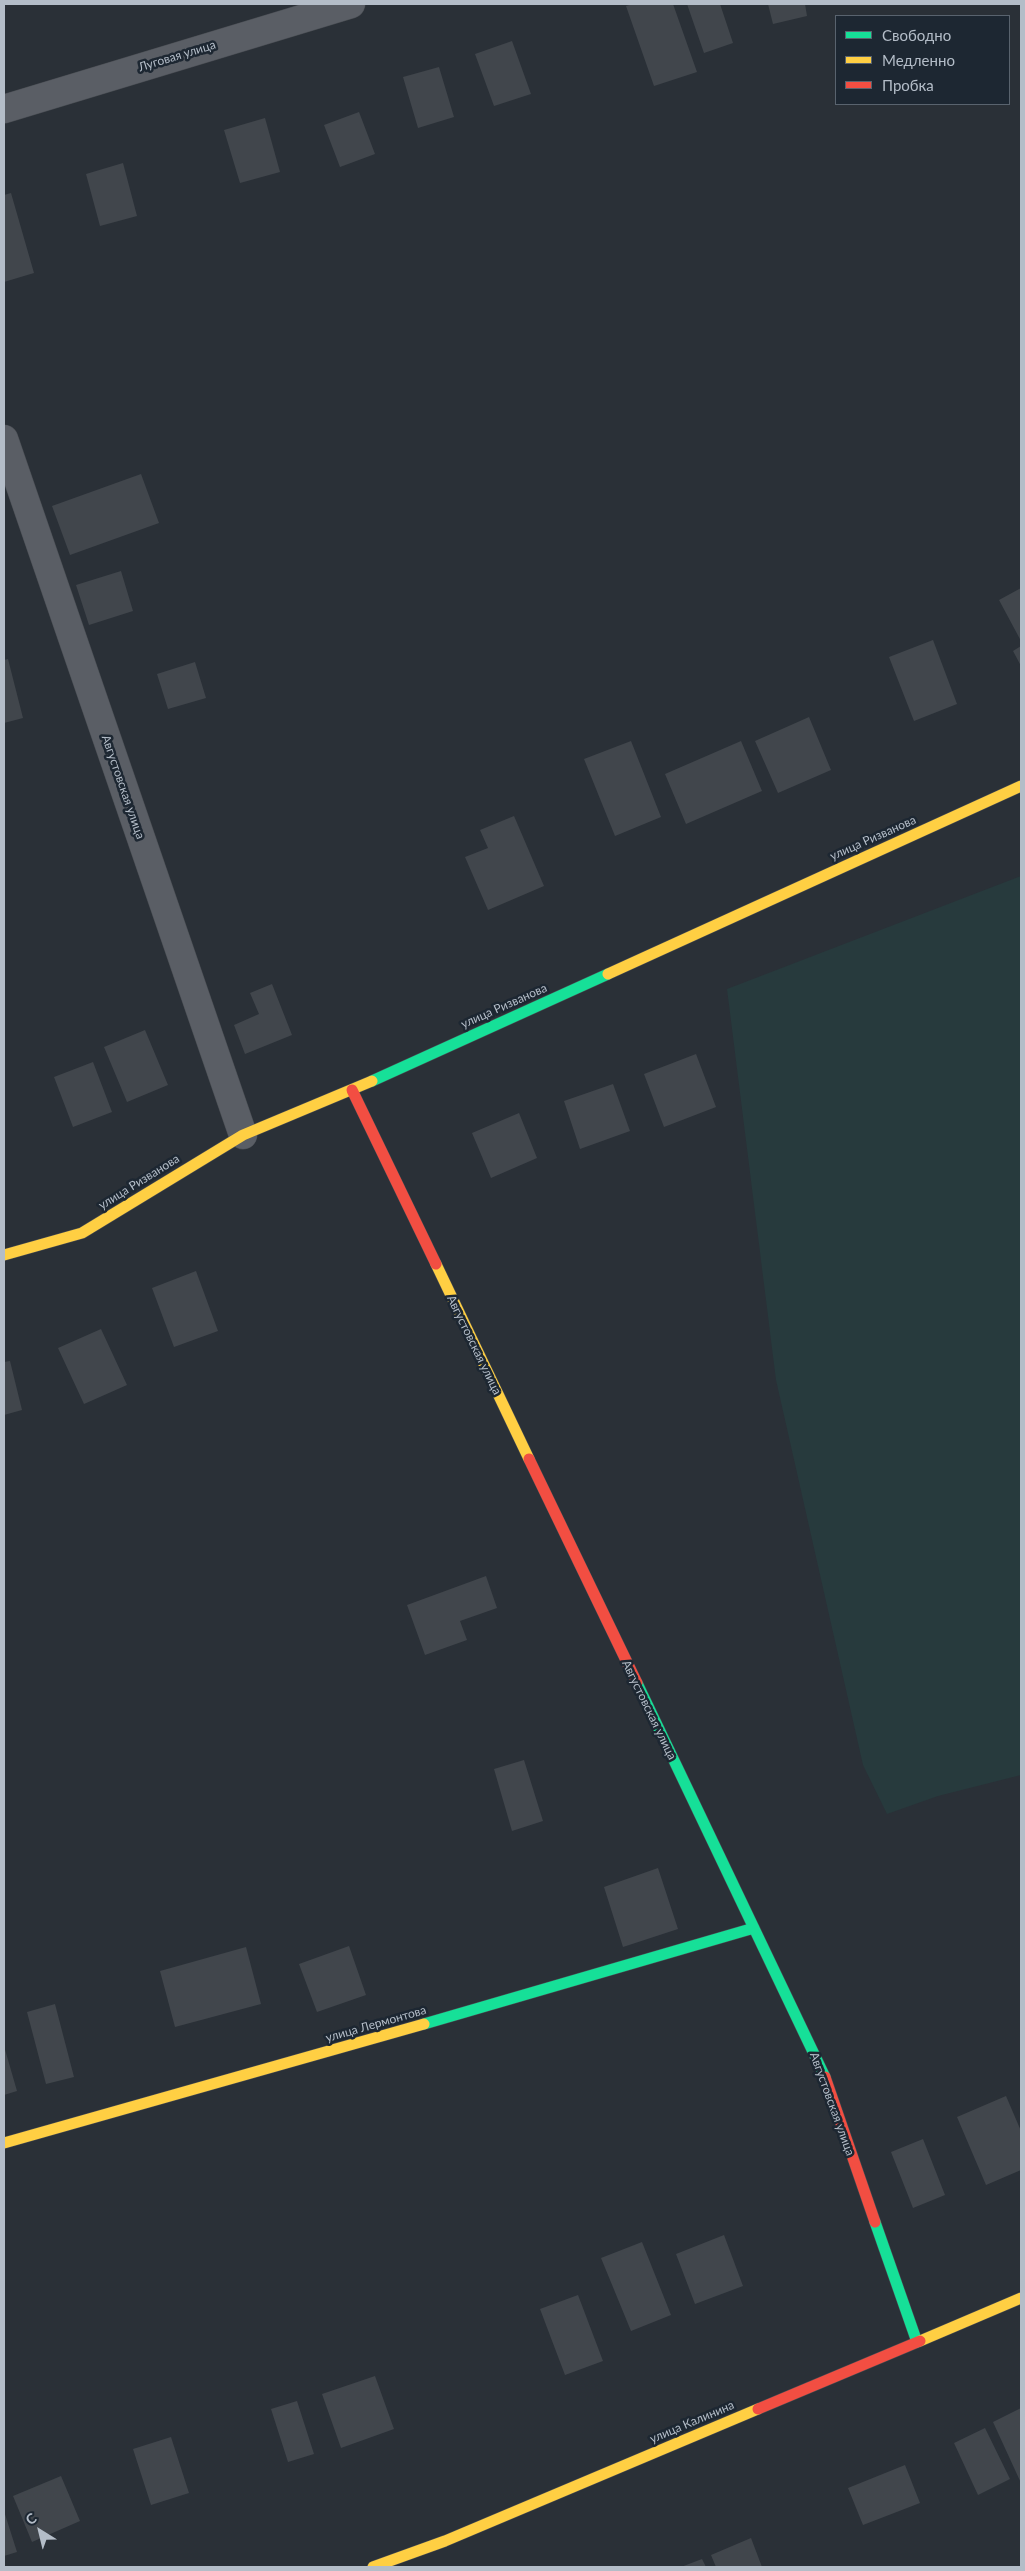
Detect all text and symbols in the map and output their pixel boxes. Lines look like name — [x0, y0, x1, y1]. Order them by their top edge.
legend — [835, 15, 1010, 105]
text: Свободно — [882, 26, 951, 44]
street label: Луговая улица — [137, 37, 217, 75]
text: Медленно — [882, 51, 955, 69]
text: Пробка — [882, 76, 934, 94]
street label: Августовская улица — [98, 733, 148, 841]
street label: улица Ризванова — [828, 813, 918, 863]
street label: улица Ризванова — [459, 981, 549, 1031]
street label: улица Ризванова — [96, 1151, 182, 1213]
street label: Августовская улица — [444, 1293, 504, 1397]
street label: Августовская улица — [619, 1658, 679, 1762]
street label: улица Лермонтова — [324, 2003, 428, 2045]
street label: Августовская улица — [807, 2050, 857, 2158]
street label: улица Калинина — [648, 2398, 736, 2446]
north arrow — [15, 2506, 65, 2556]
text: С — [22, 2509, 40, 2528]

